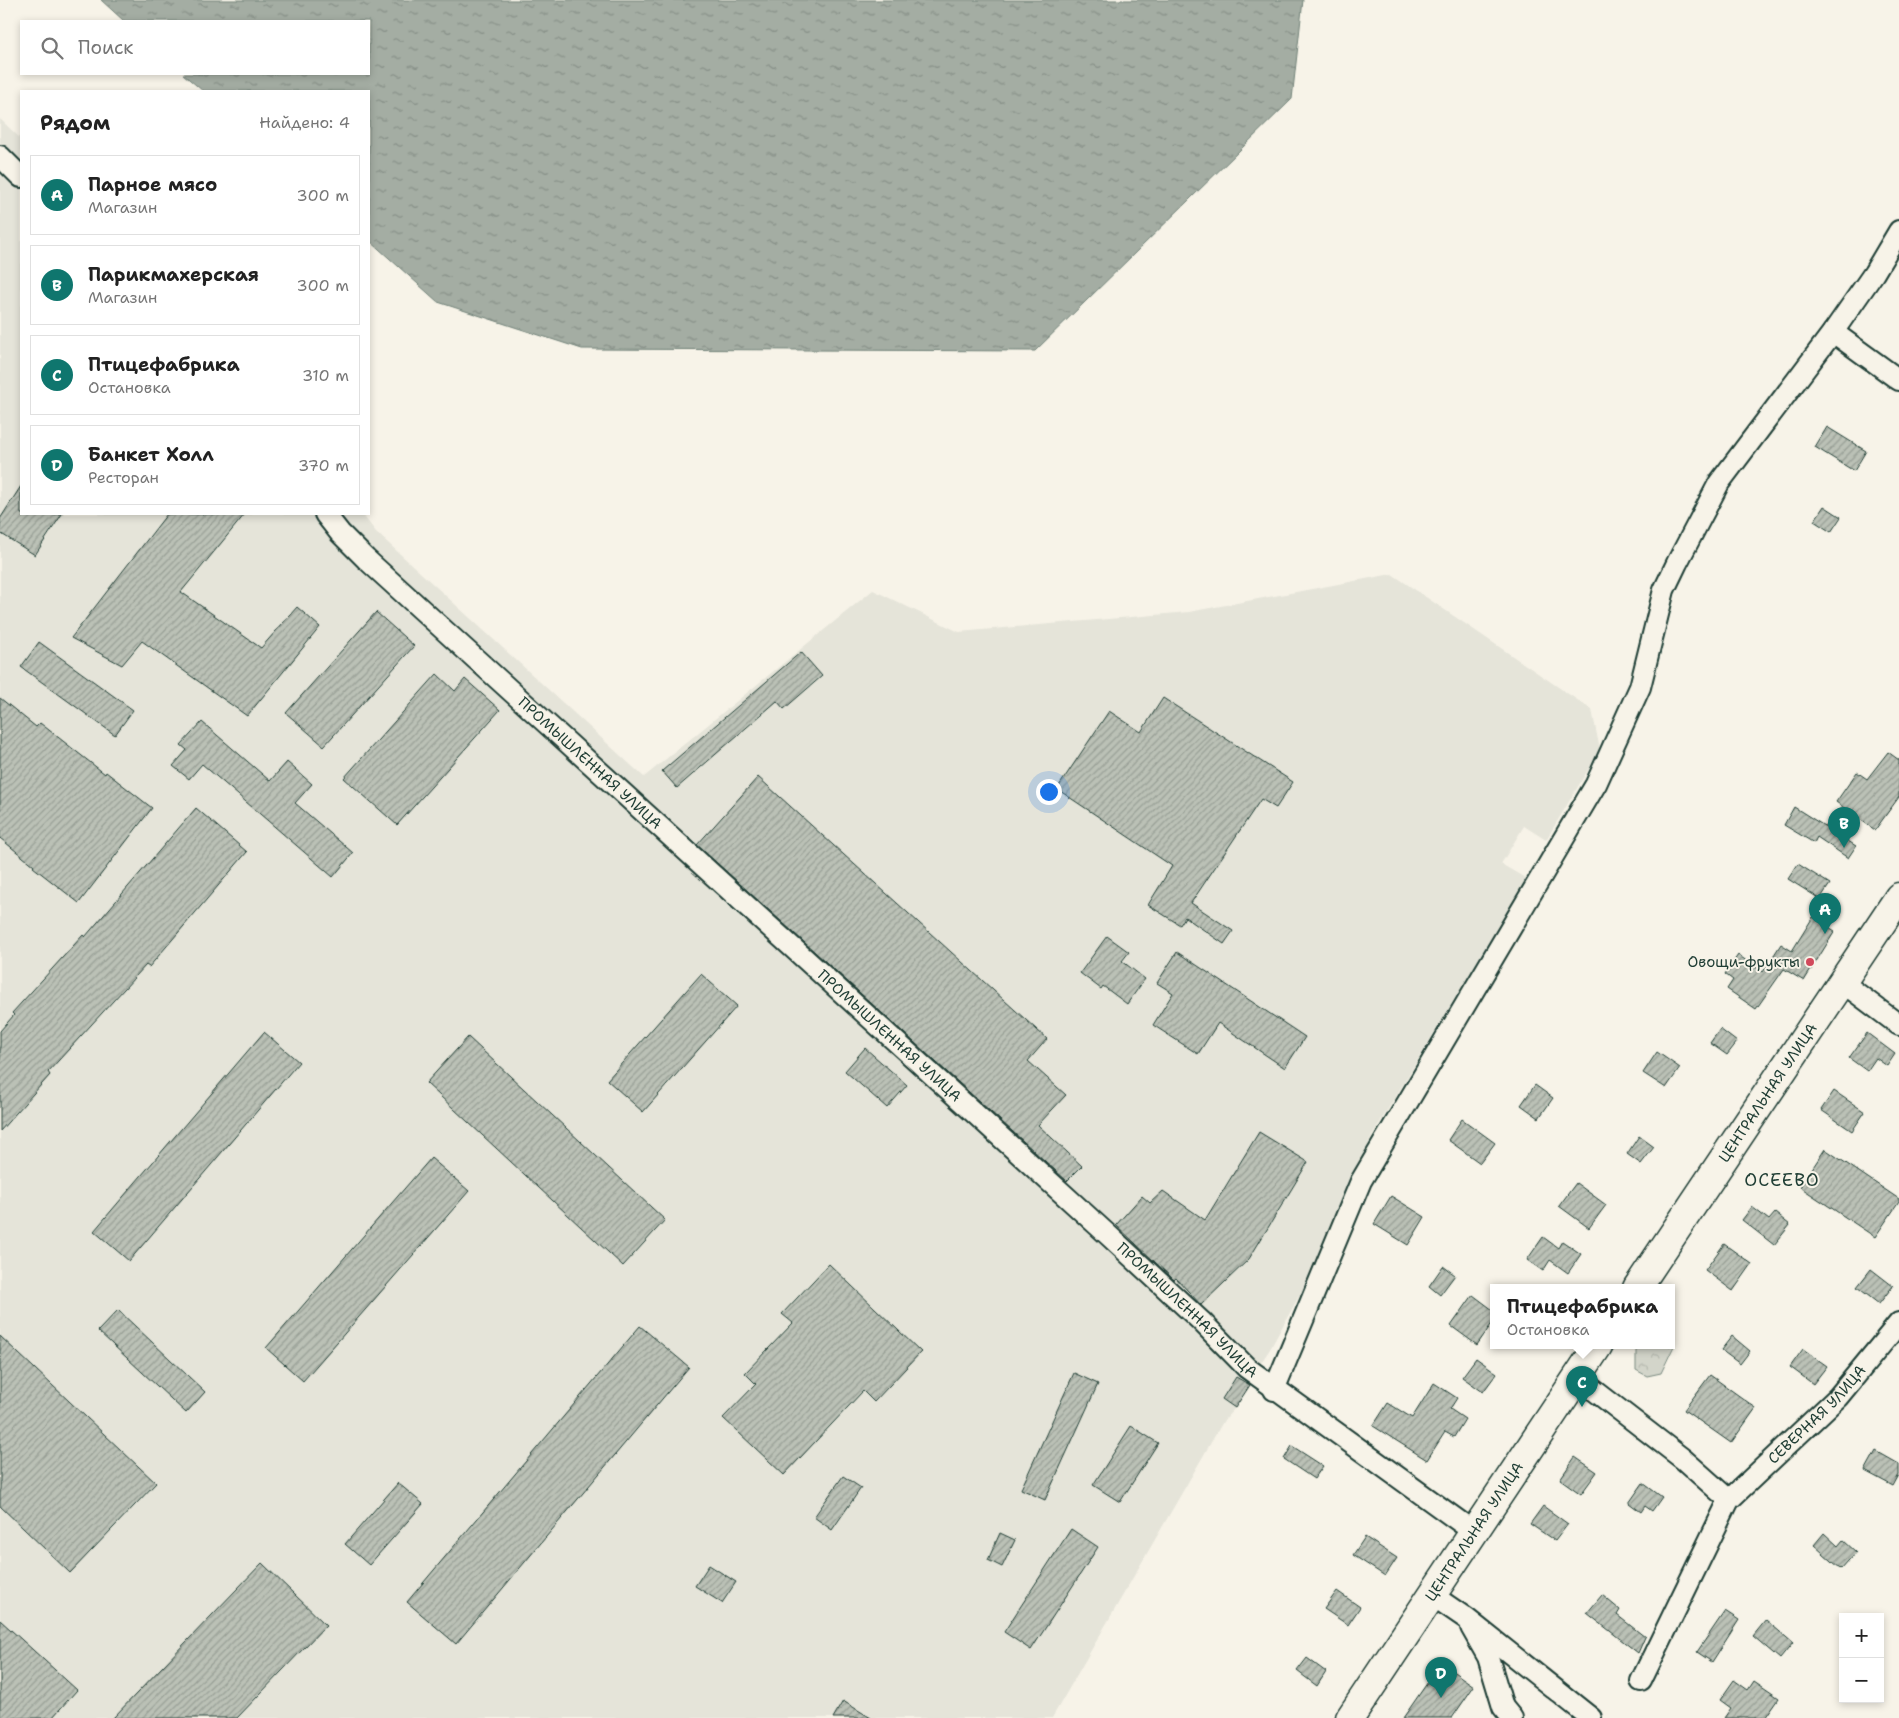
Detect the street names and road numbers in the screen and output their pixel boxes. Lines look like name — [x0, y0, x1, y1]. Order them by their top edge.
street label: ПРОМЫШЛЕННАЯ УЛИЦА — [514, 692, 666, 834]
street label: ПРОМЫШЛЕННАЯ УЛИЦА — [813, 965, 966, 1106]
street label: ЦЕНТРАЛЬНАЯ УЛИЦА — [1714, 1019, 1822, 1166]
street label: ПРОМЫШЛЕННАЯ УЛИЦА — [1113, 1238, 1262, 1382]
street label: СЕВЕРНАЯ УЛИЦА — [1763, 1361, 1870, 1468]
street label: ЦЕНТРАЛЬНАЯ УЛИЦА — [1421, 1458, 1528, 1605]

